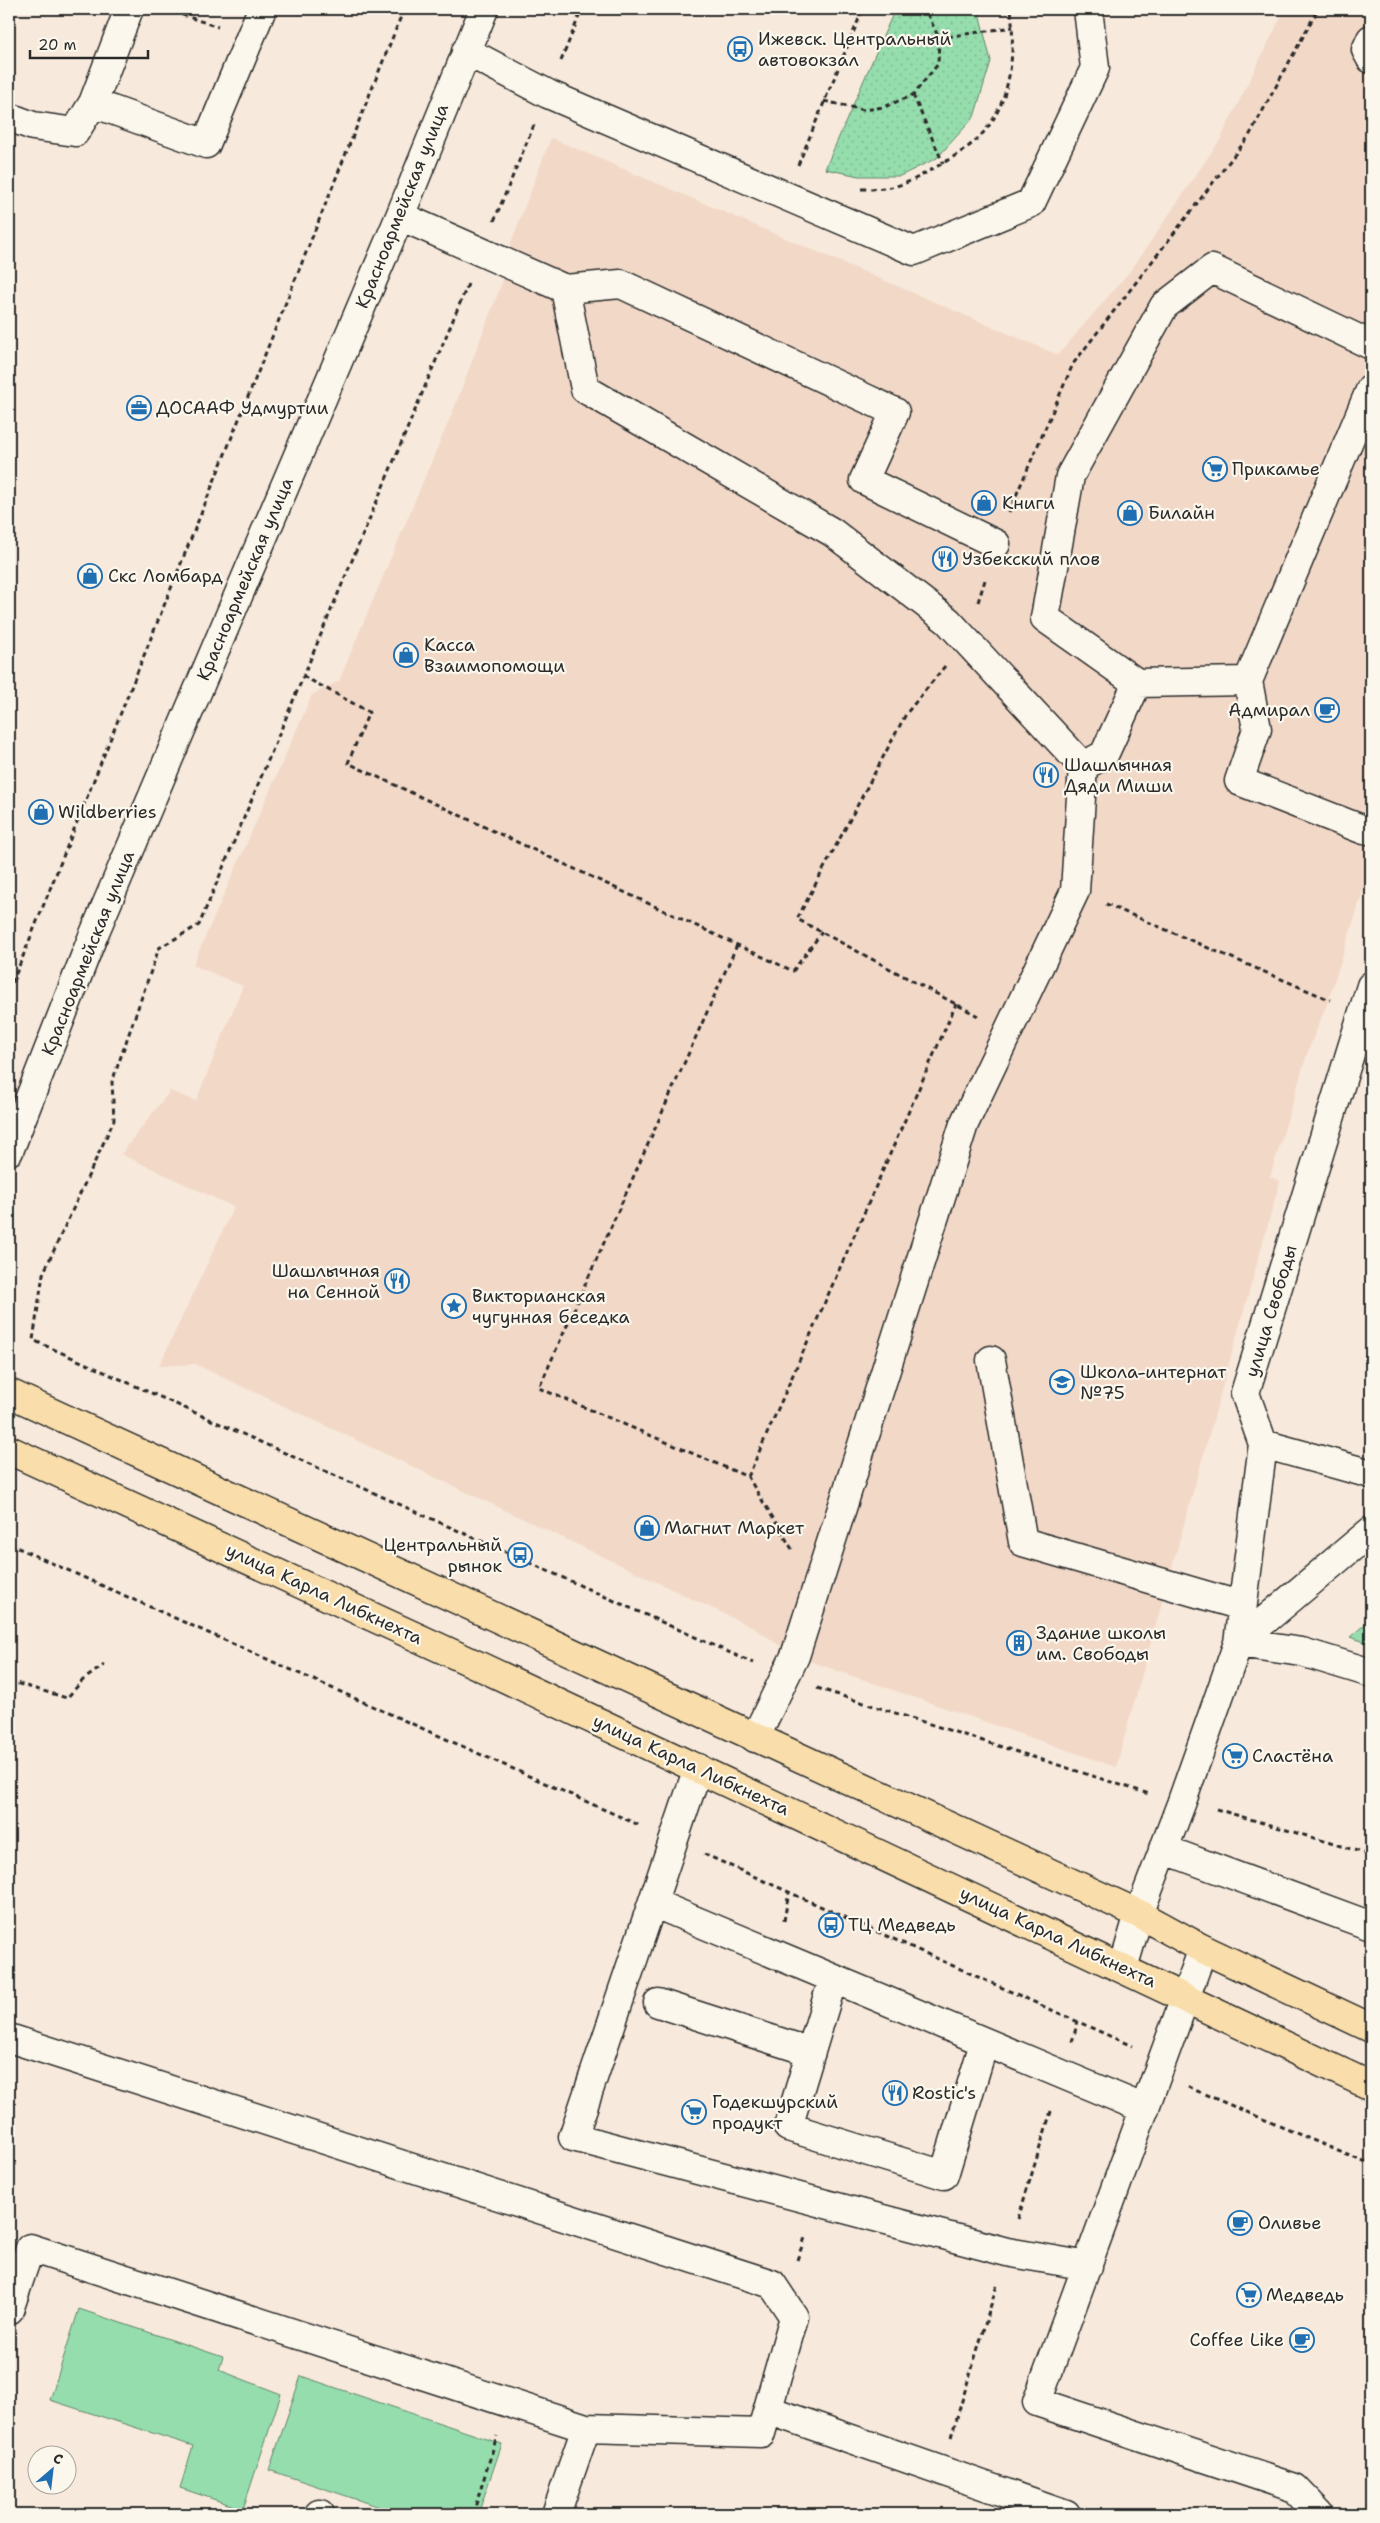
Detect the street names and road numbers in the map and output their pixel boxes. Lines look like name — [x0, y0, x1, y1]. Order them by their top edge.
street label: Красноармейская улица — [350, 100, 454, 312]
street label: Красноармейская улица — [191, 474, 299, 684]
street label: Красноармейская улица — [36, 847, 140, 1059]
street label: улица Свободы — [1239, 1242, 1303, 1380]
street label: улица Карла Либкнехта — [222, 1538, 426, 1650]
street label: улица Карла Либкнехта — [589, 1709, 793, 1821]
street label: улица Карла Либкнехта — [956, 1881, 1160, 1993]

